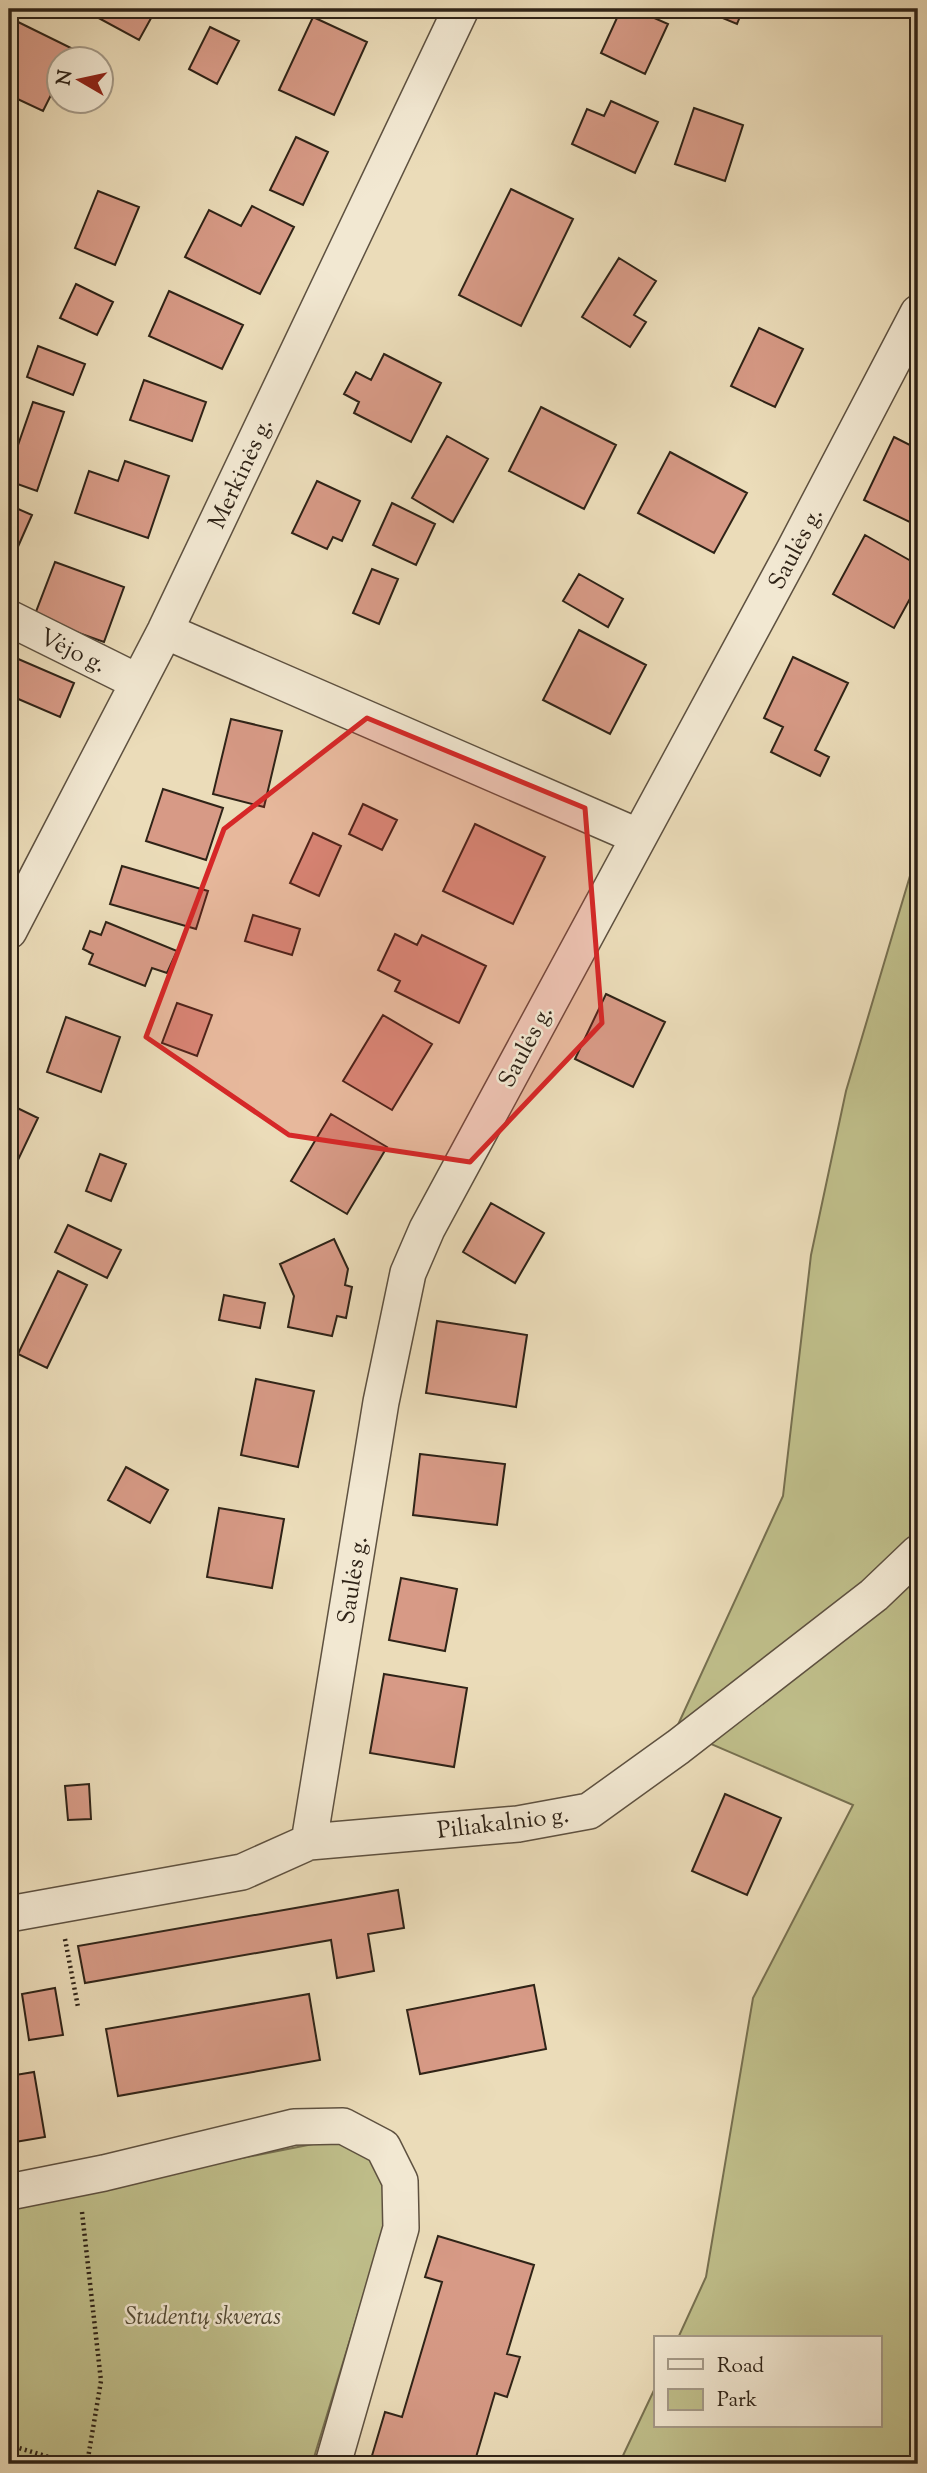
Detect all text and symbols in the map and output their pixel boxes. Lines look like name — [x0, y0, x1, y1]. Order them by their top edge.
north arrow — [46, 46, 116, 116]
text: N — [51, 68, 80, 87]
street label: Merkinės g. — [201, 413, 282, 535]
street label: Saulės g. — [761, 502, 833, 596]
street label: Vėjo g. — [33, 621, 111, 683]
street label: Saulės g. — [491, 1000, 563, 1094]
street label: Saulės g. — [330, 1534, 378, 1627]
street label: Piliakalnio g. — [436, 1799, 571, 1849]
park label: Studentų skveras — [125, 2301, 281, 2335]
legend — [654, 2336, 881, 2428]
text: Road — [717, 2352, 764, 2382]
text: Park — [717, 2386, 758, 2416]

